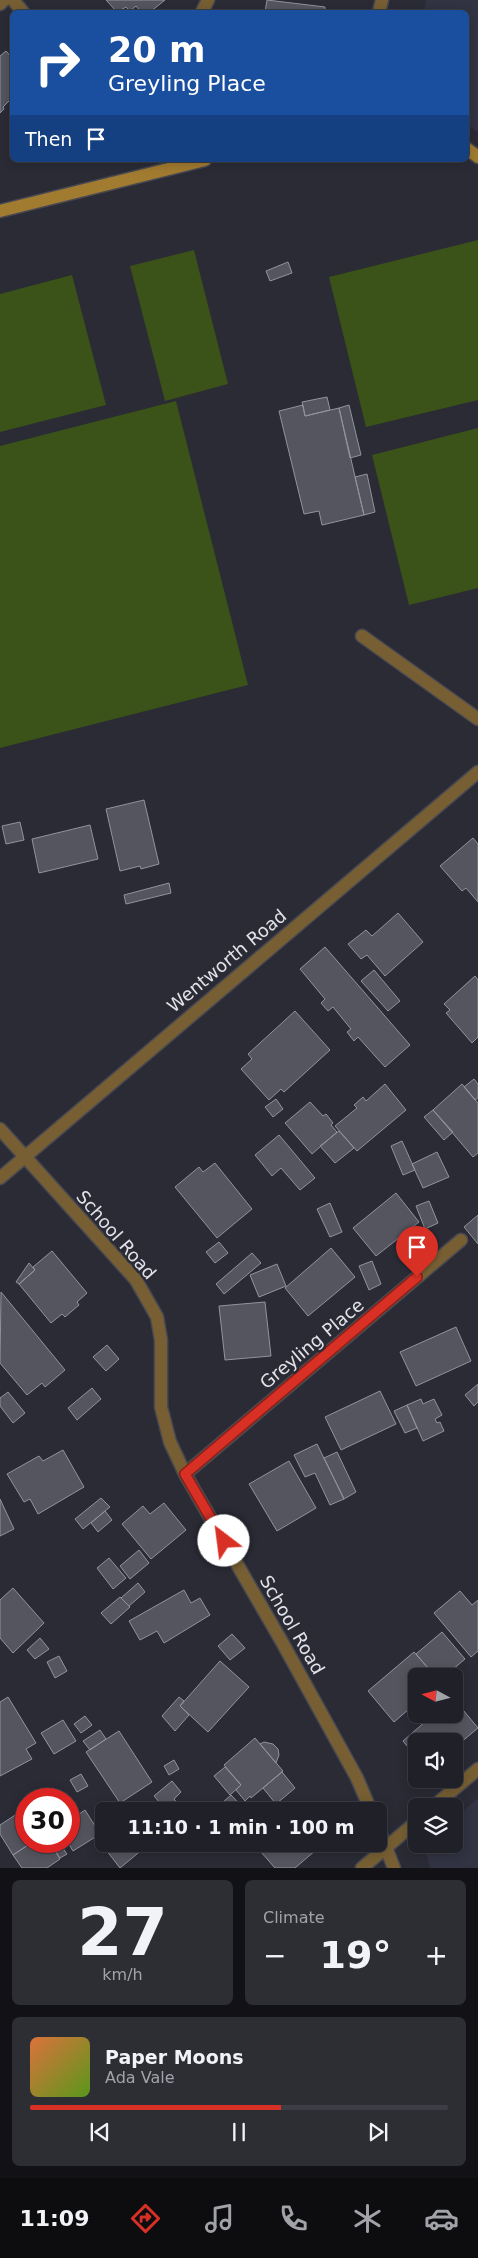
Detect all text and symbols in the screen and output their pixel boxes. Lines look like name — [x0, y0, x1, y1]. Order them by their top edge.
icon: right — [25, 30, 90, 95]
text: 20 m — [108, 30, 205, 70]
text: Greyling Place — [108, 71, 266, 96]
icon: arrive — [82, 125, 110, 153]
text: Then — [25, 128, 72, 150]
street label: Wentworth Road — [163, 905, 290, 1016]
street label: School Road — [72, 1186, 161, 1283]
pin — [396, 1226, 438, 1277]
icon: arrive — [403, 1233, 431, 1261]
street label: Greyling Place — [255, 1294, 368, 1393]
position arrow — [197, 1514, 249, 1566]
street label: School Road — [256, 1572, 329, 1678]
north arrow — [408, 1668, 462, 1722]
map controls — [408, 1668, 463, 1853]
button: sound — [408, 1733, 463, 1788]
speed limit sign: 30 — [15, 1788, 80, 1853]
button: layers — [408, 1798, 463, 1853]
text: 11:10 · 1 min · 100 m — [127, 1816, 355, 1838]
text: 27 — [77, 1895, 168, 1970]
text: Climate — [263, 1908, 325, 1927]
text: 19° — [320, 1933, 391, 1977]
text: − — [263, 1939, 286, 1972]
text: + — [425, 1939, 448, 1972]
text: km/h — [102, 1965, 143, 1984]
text: Paper Moons — [105, 2046, 244, 2068]
text: Ada Vale — [105, 2068, 175, 2087]
icon: previous — [86, 2118, 114, 2146]
icon: pause — [225, 2118, 253, 2146]
icon: next — [364, 2118, 392, 2146]
icon: directions — [128, 2201, 163, 2236]
icon: music — [202, 2201, 237, 2236]
icon: phone — [276, 2201, 311, 2236]
icon: climate — [350, 2201, 385, 2236]
icon: car — [424, 2201, 459, 2236]
text: 11:09 — [19, 2206, 89, 2231]

